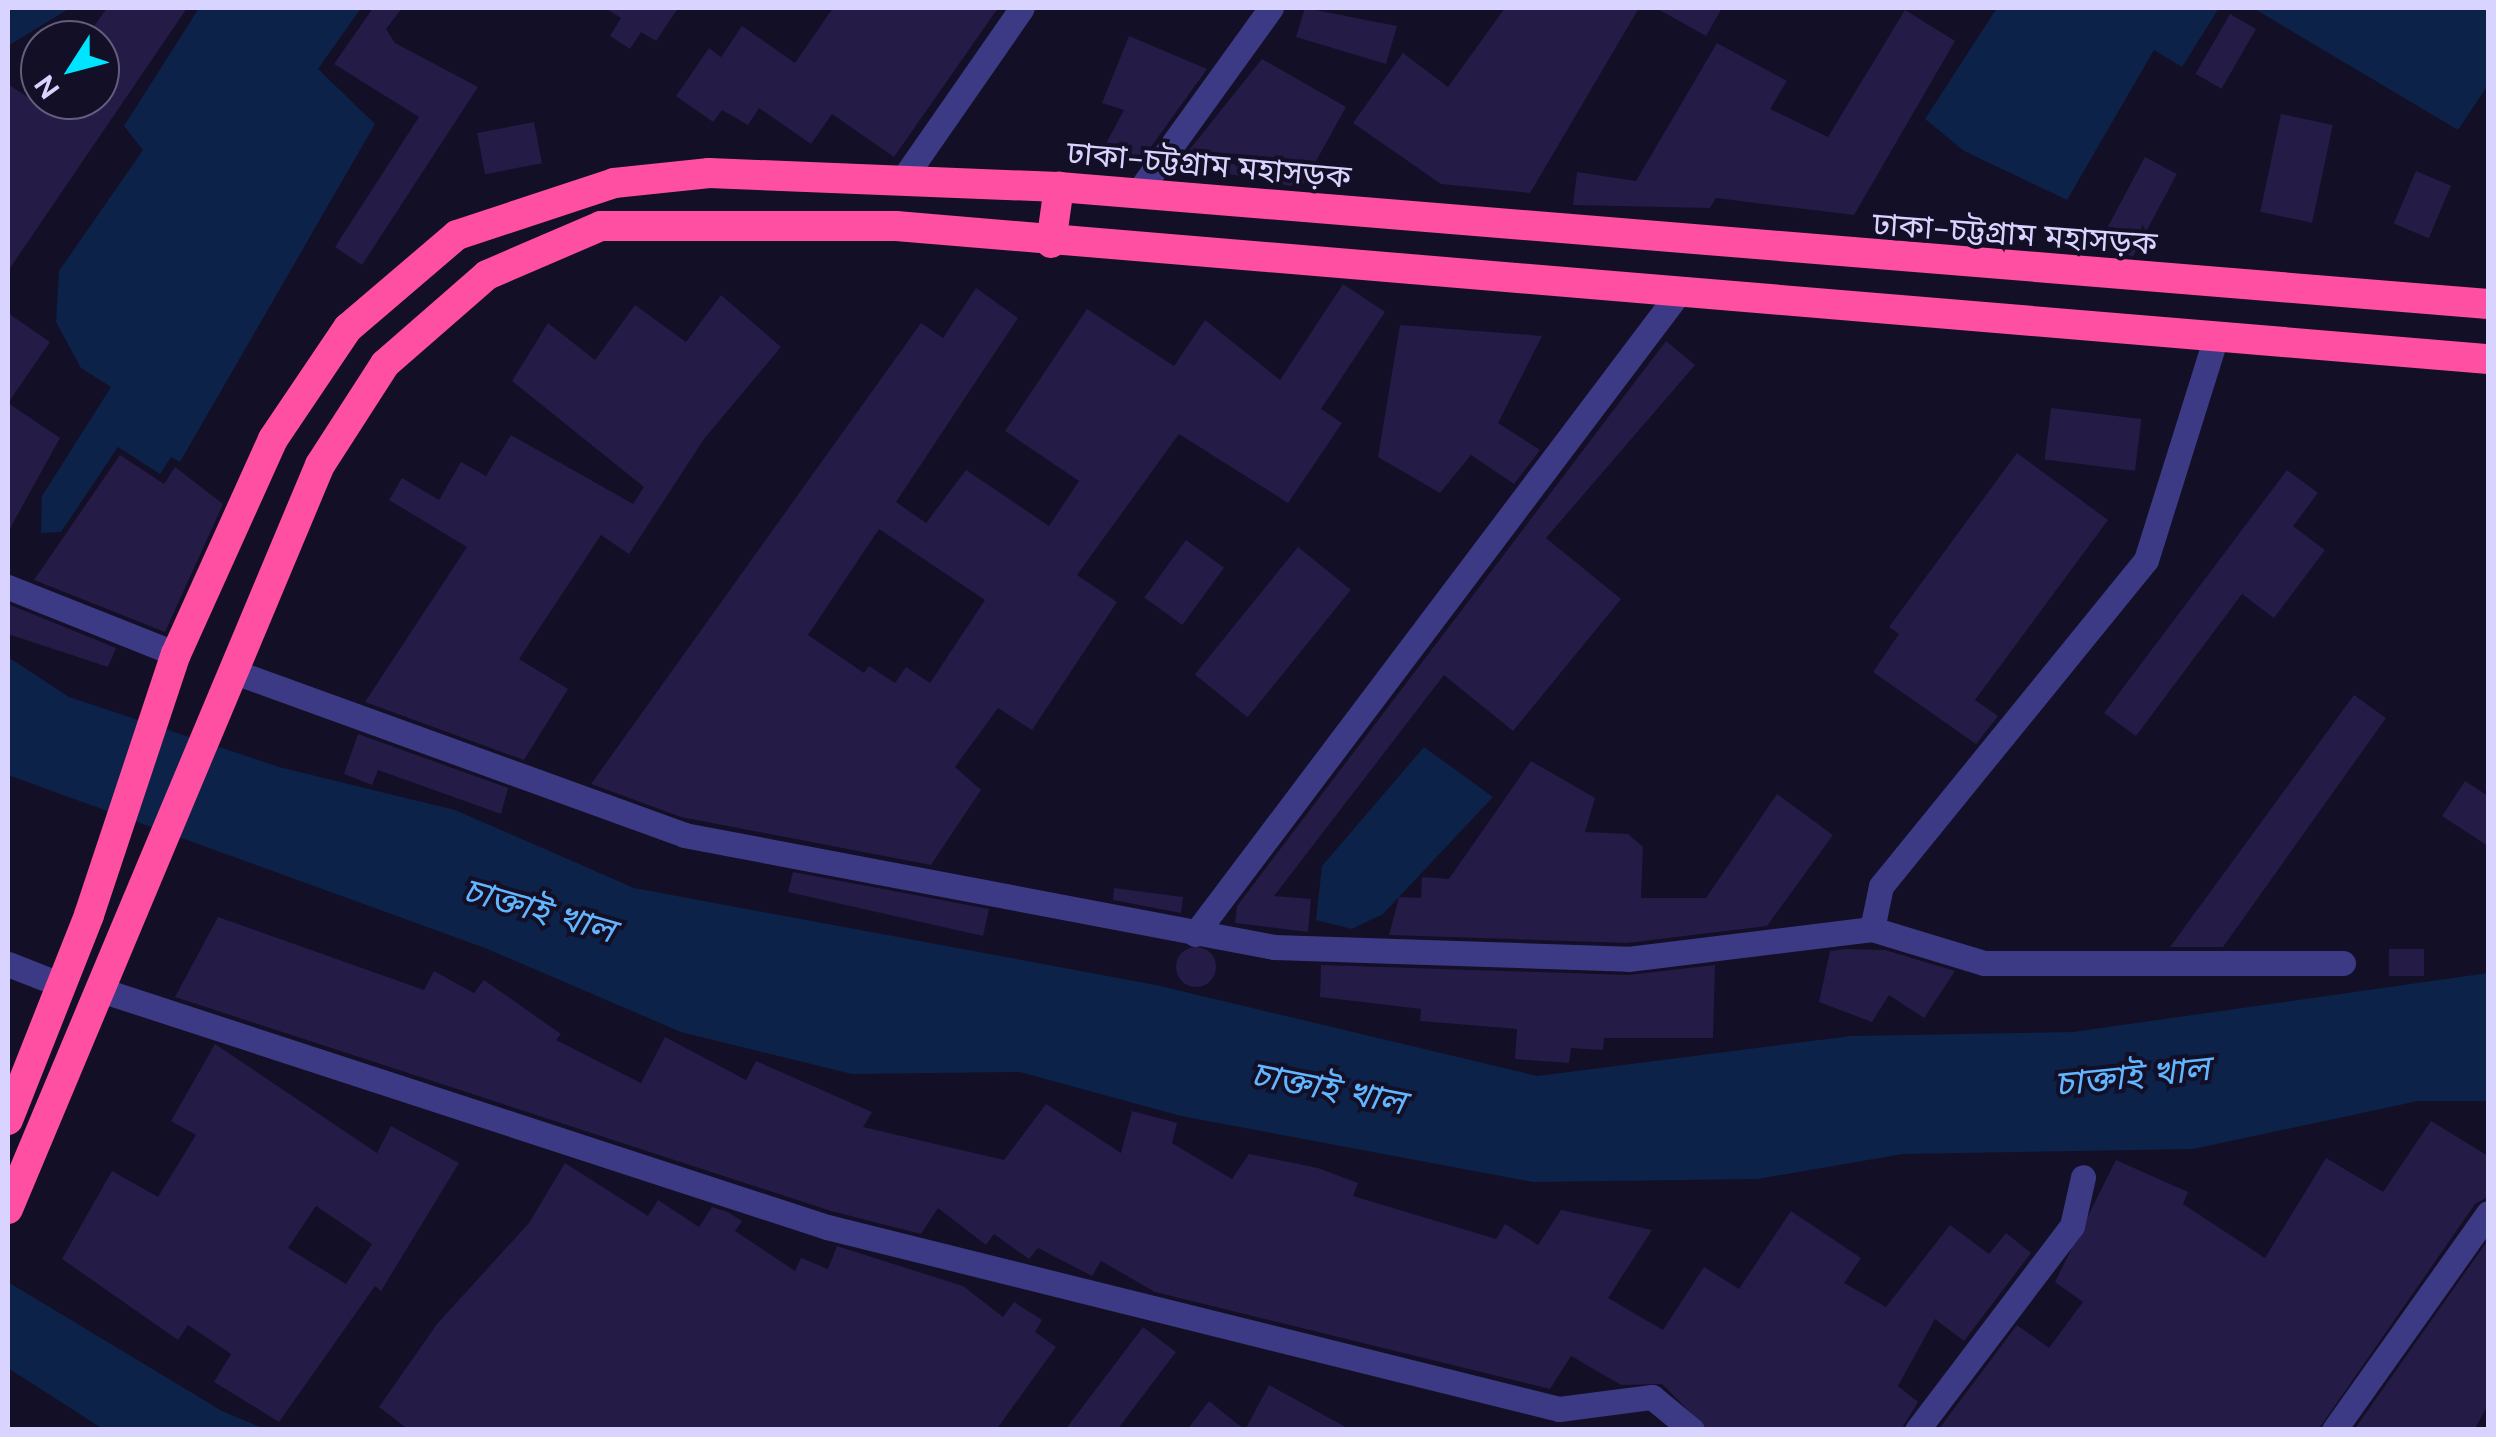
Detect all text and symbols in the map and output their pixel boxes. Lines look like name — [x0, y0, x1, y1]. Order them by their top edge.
north arrow — [20, 20, 120, 120]
text: N — [26, 68, 68, 106]
street label: ঢাকা-চট্টগ্রাম মহাসড়ক — [1065, 133, 1353, 197]
street label: ঢাকা-চট্টগ্রাম মহাসড়ক — [1871, 205, 2159, 263]
water label: চাক্তাই খাল — [458, 868, 620, 952]
water label: চাক্তাই খাল — [2052, 1047, 2212, 1105]
water label: চাক্তাই খাল — [1247, 1053, 1409, 1123]

